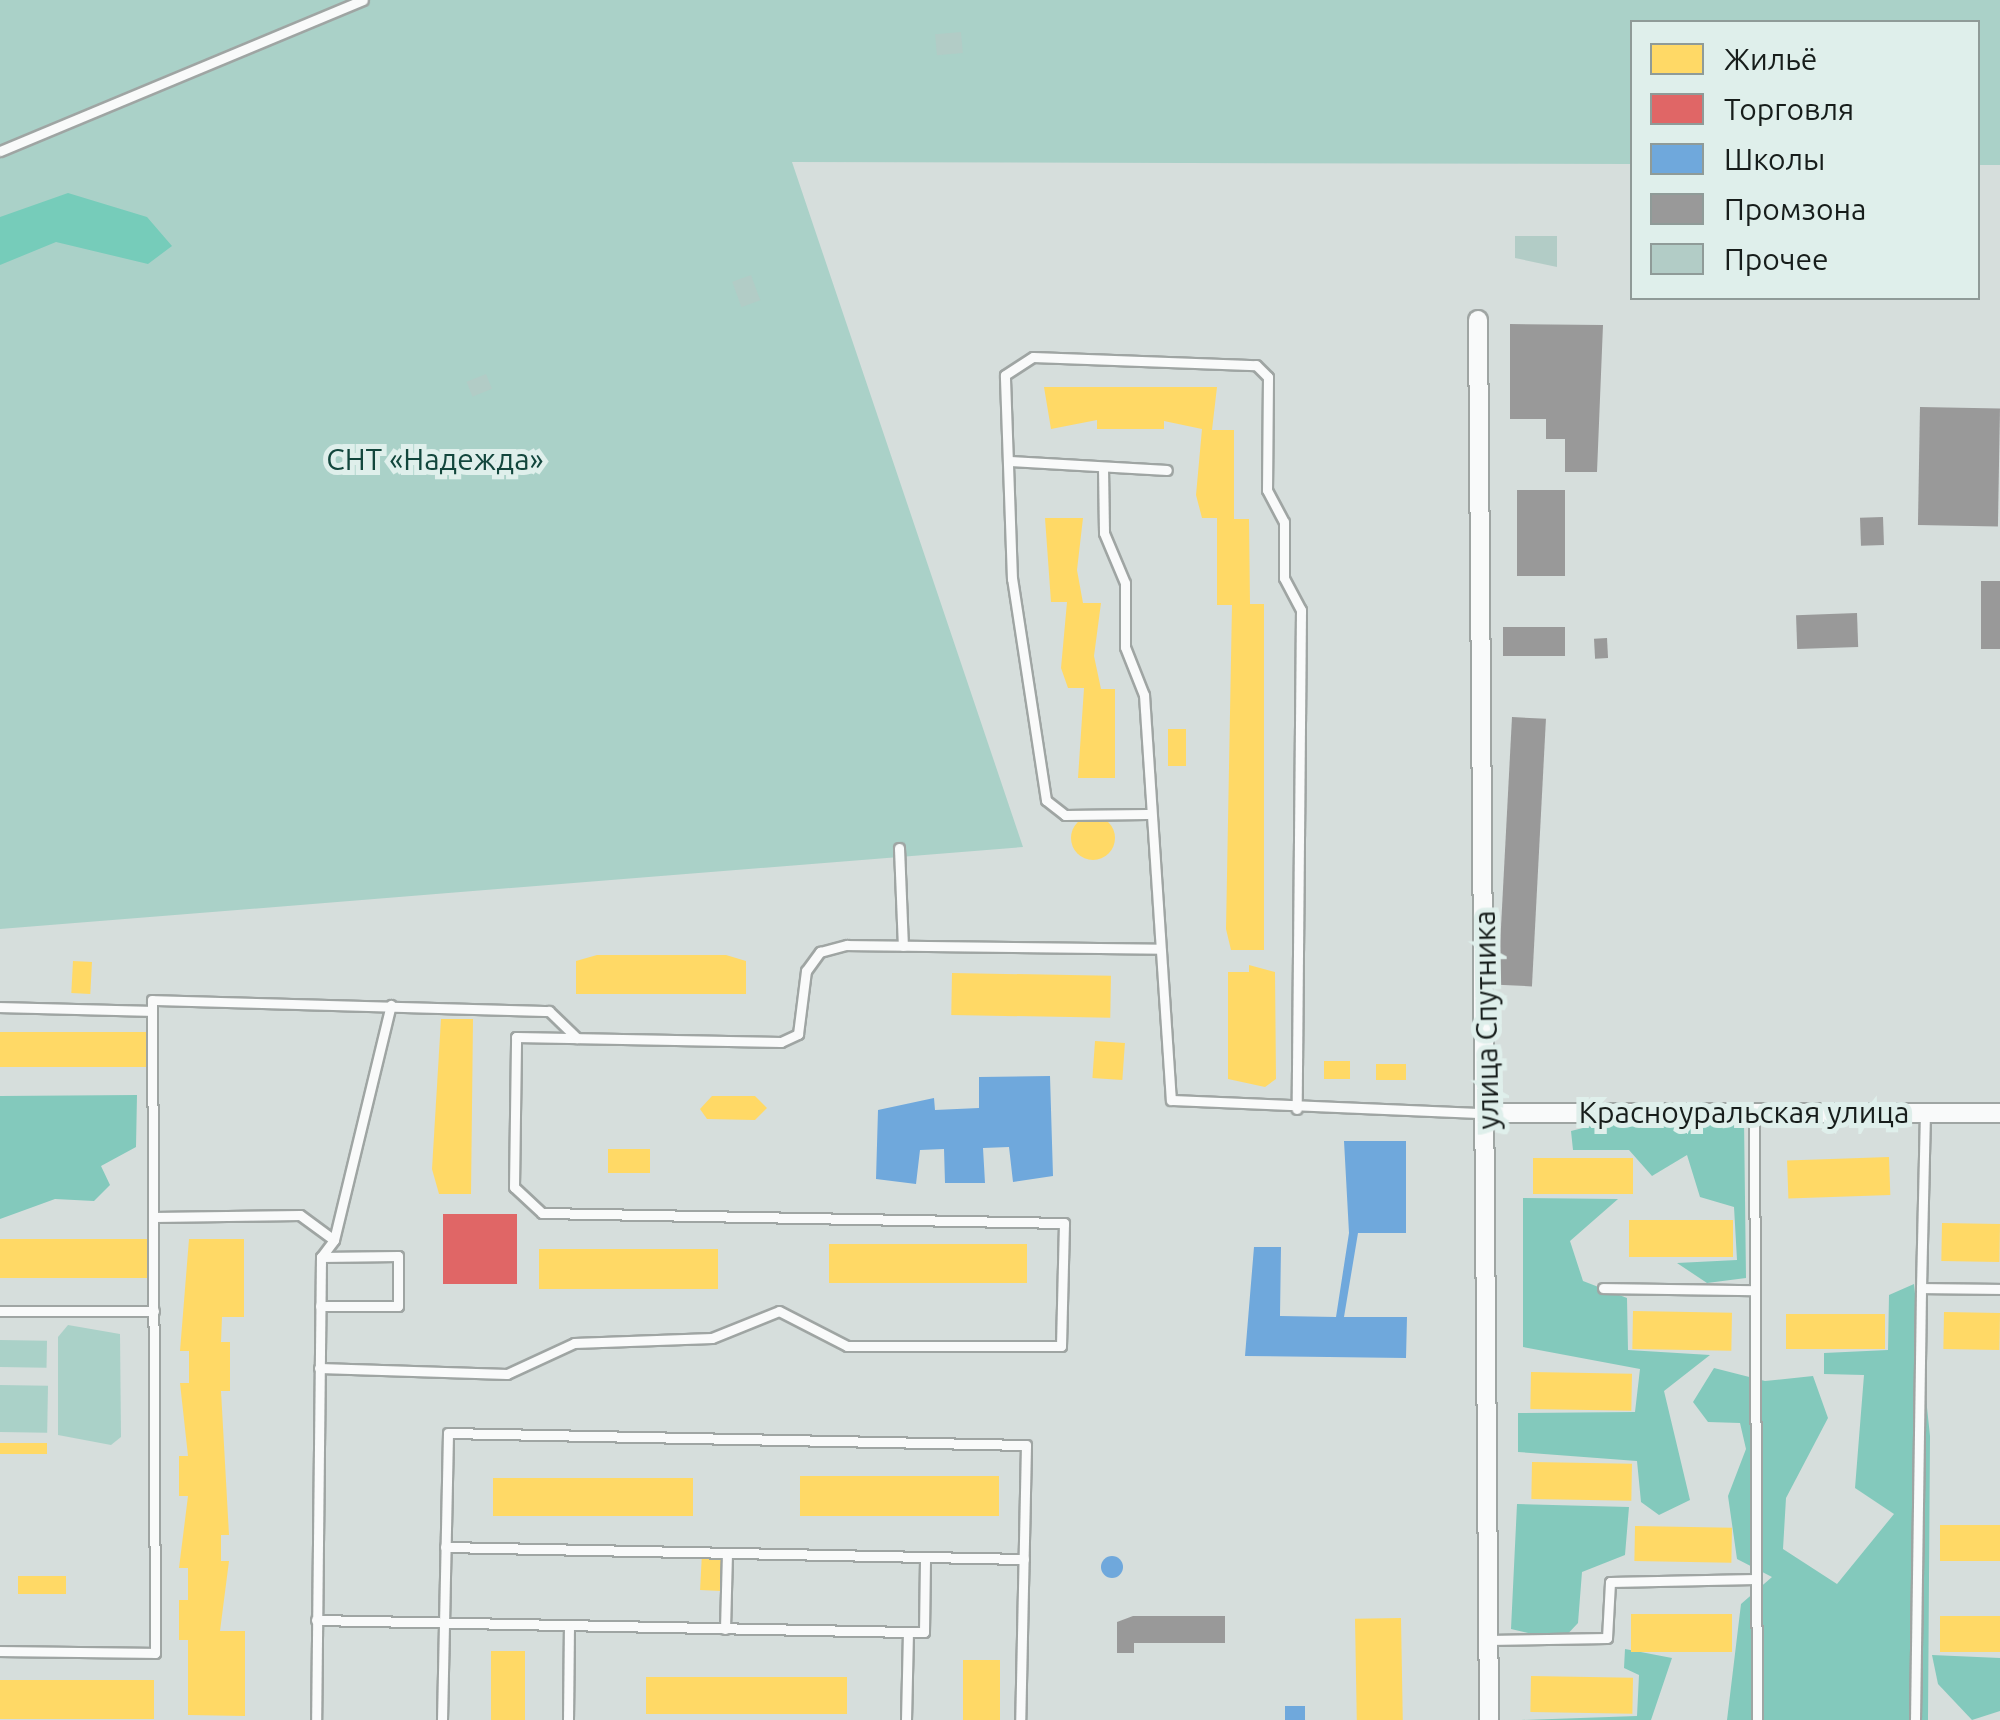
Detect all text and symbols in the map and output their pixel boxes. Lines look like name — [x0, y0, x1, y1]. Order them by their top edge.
legend — [1630, 20, 1980, 300]
text: Жильё — [1724, 42, 1817, 76]
text: Торговля — [1724, 92, 1854, 126]
text: Школы — [1724, 142, 1825, 176]
text: Промзона — [1724, 192, 1866, 226]
text: Прочее — [1724, 242, 1829, 276]
park label: СНТ «Надежда» — [326, 441, 544, 477]
street label: улица Спутника — [1466, 910, 1506, 1130]
street label: Красноуральская улица — [1579, 1094, 1909, 1130]

